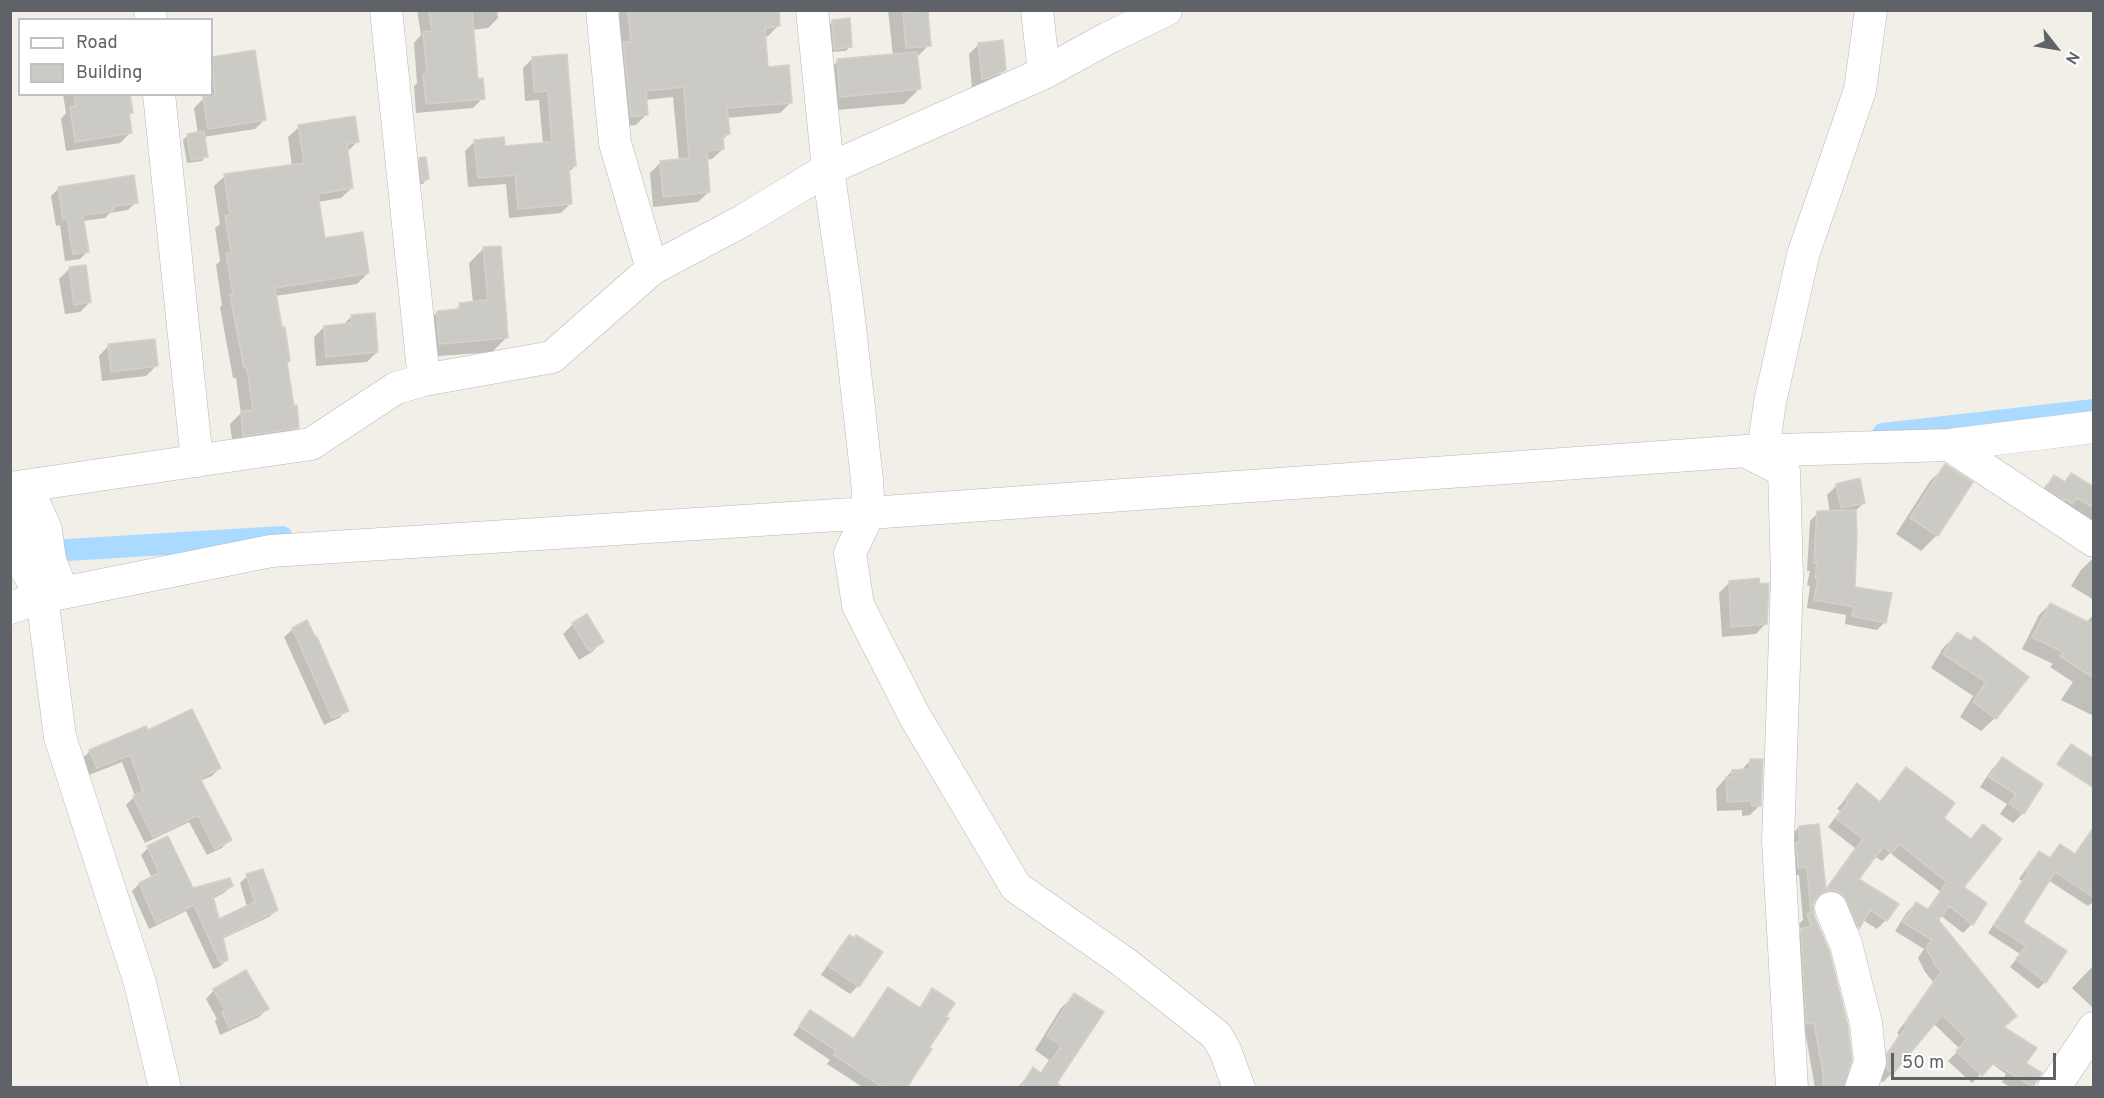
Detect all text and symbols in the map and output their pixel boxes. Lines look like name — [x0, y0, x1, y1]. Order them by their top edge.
legend — [18, 18, 213, 96]
north arrow — [2026, 18, 2086, 78]
text: Road — [76, 32, 118, 55]
text: N — [2060, 47, 2083, 67]
text: Building — [76, 62, 142, 85]
scale bar — [1894, 1041, 2059, 1079]
text: 50 m — [1902, 1052, 1944, 1075]

